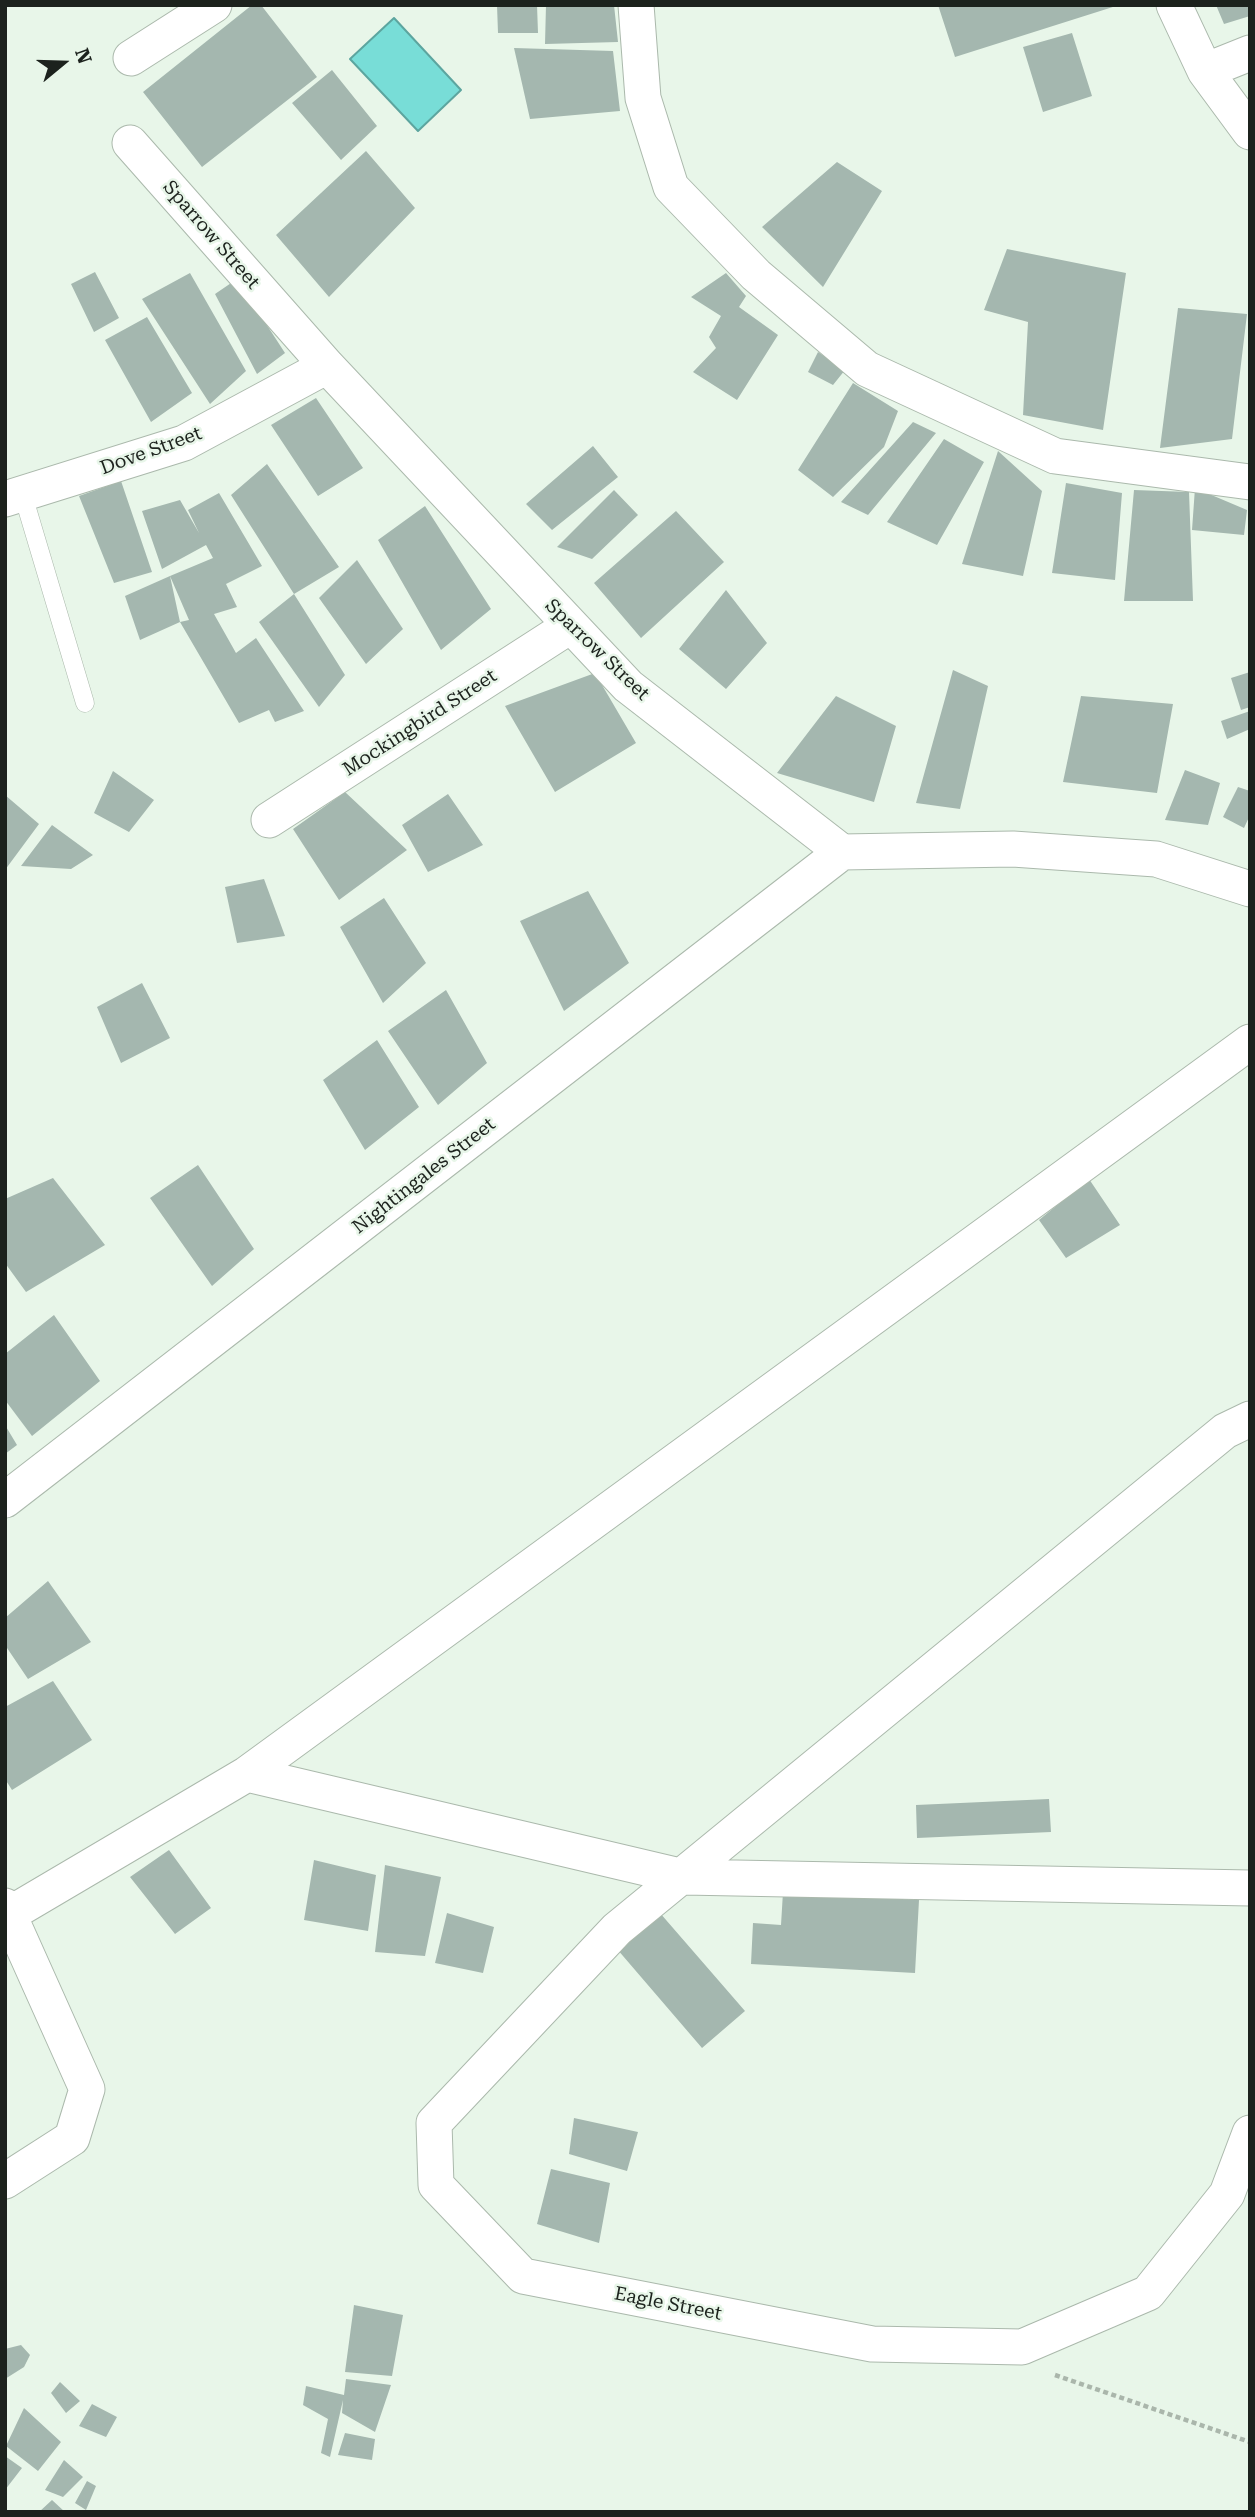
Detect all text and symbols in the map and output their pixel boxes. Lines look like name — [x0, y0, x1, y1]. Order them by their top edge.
north arrow — [28, 28, 98, 98]
text: N — [70, 45, 97, 67]
street label: Sparrow Street — [158, 176, 264, 294]
street label: Dove Street — [97, 422, 205, 480]
street label: Sparrow Street — [540, 595, 654, 705]
street label: Mockingbird Street — [339, 665, 501, 781]
street label: Nightingales Street — [348, 1113, 500, 1239]
street label: Eagle Street — [612, 2282, 724, 2326]

